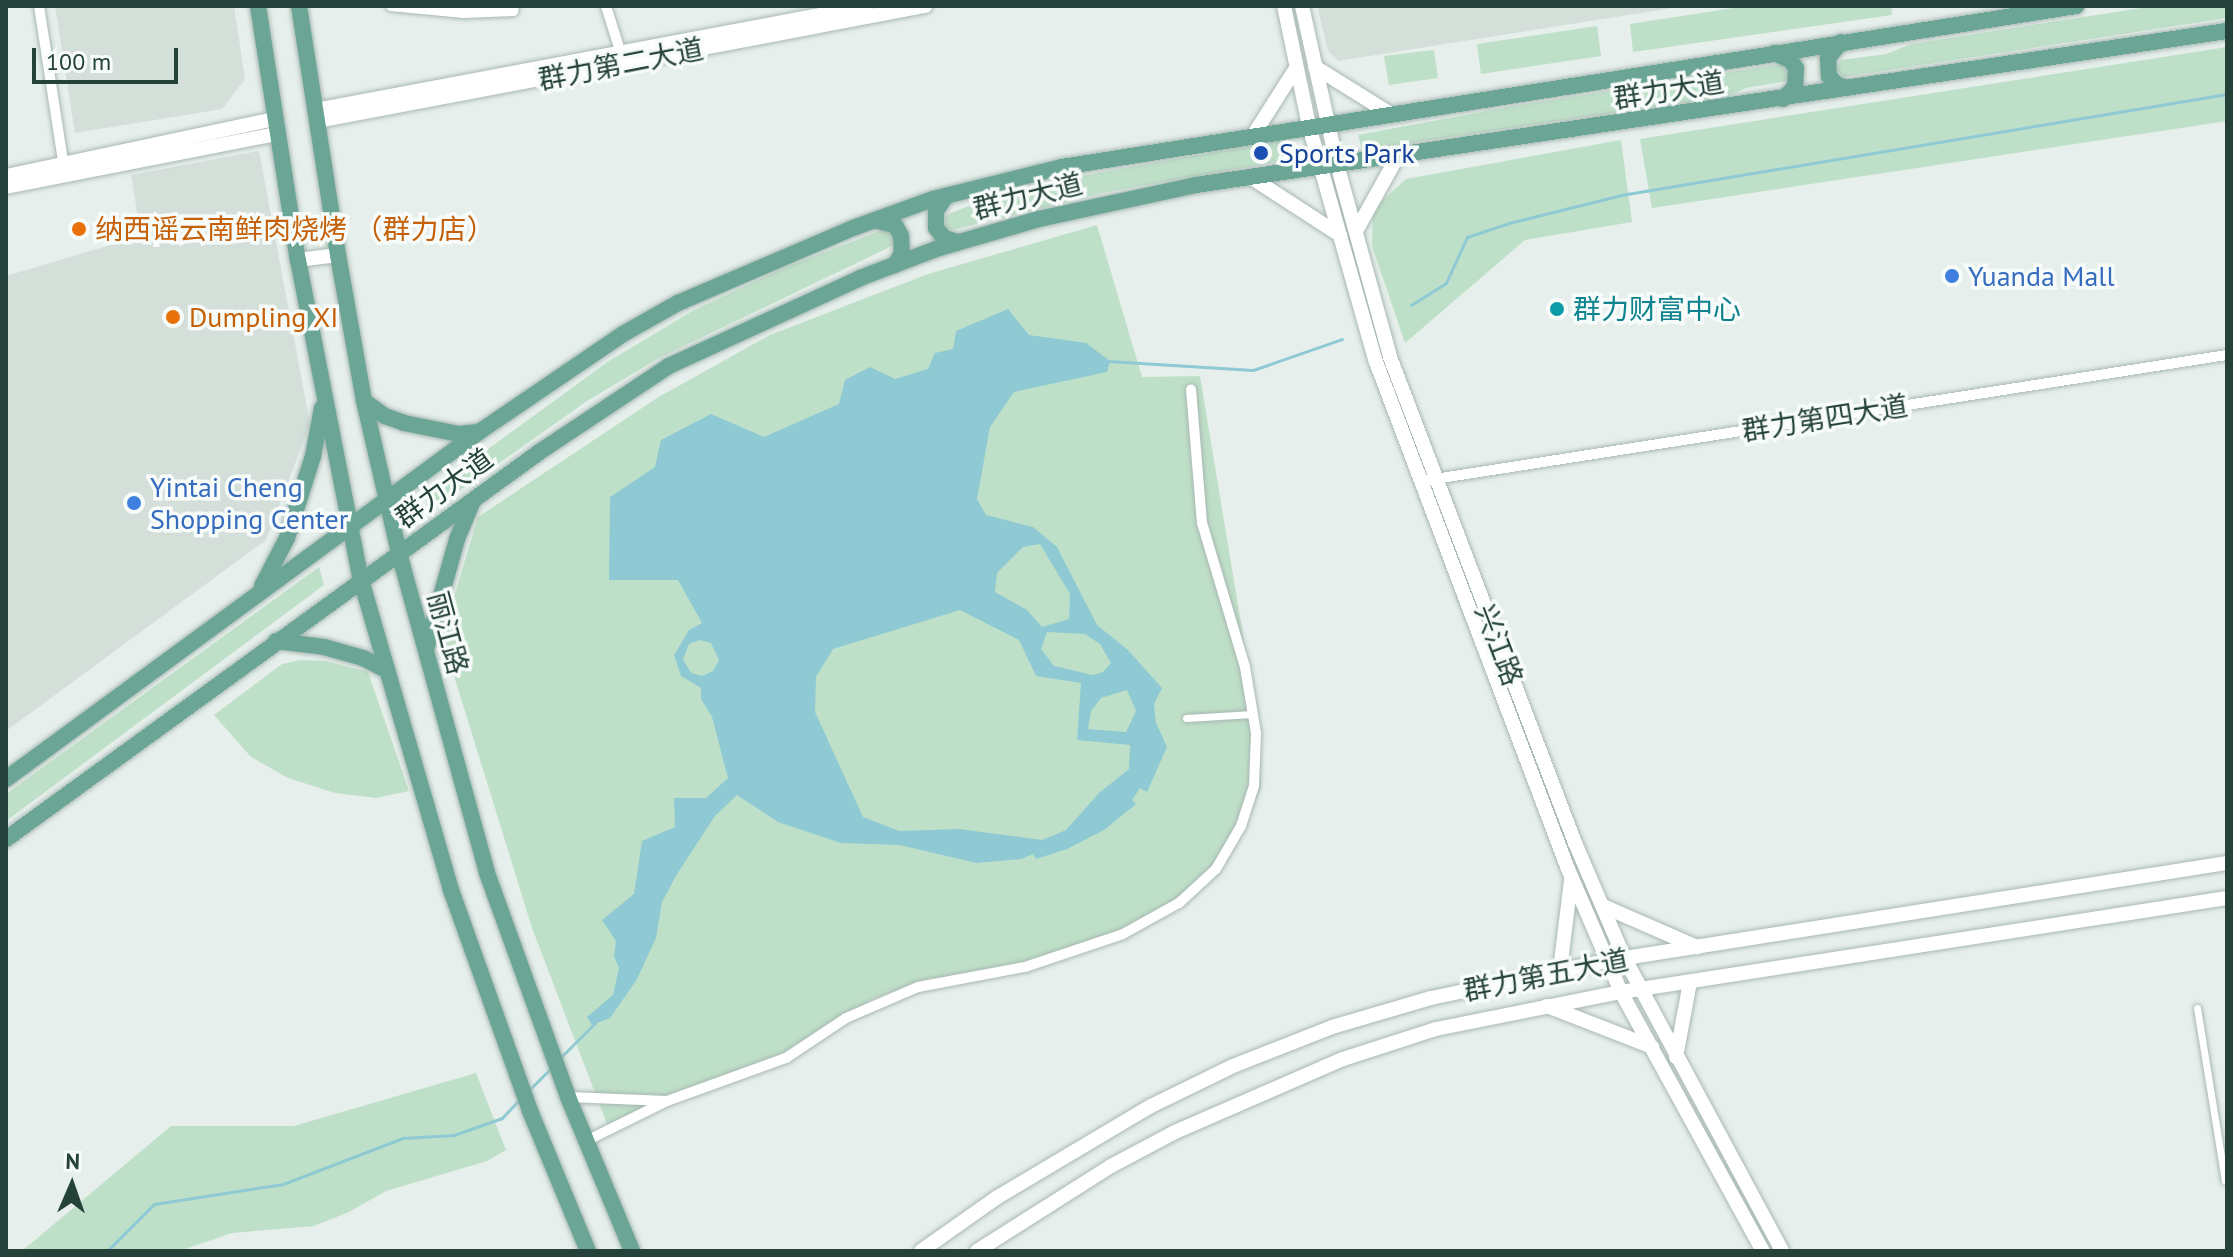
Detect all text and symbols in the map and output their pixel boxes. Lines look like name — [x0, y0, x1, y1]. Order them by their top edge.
street label: 群力第二大道 — [535, 31, 707, 97]
scale bar — [36, 32, 182, 82]
text: 100 m — [46, 46, 111, 77]
street label: 群力大道 — [1611, 65, 1727, 115]
place label: Sports Park — [1279, 136, 1415, 170]
marker: Sports Park — [1250, 142, 1272, 164]
street label: 群力大道 — [970, 166, 1086, 226]
place label: 纳西谣云南鲜肉烧烤 （群力店） — [95, 212, 494, 246]
marker: 纳西谣云南鲜肉烧烤 （群力店） — [70, 220, 88, 238]
place label: Yuanda Mall — [1968, 259, 2115, 293]
marker: Yuanda Mall — [1943, 267, 1961, 285]
place label: 群力财富中心 — [1573, 292, 1741, 326]
place label: Dumpling XI — [189, 300, 339, 334]
marker: 群力财富中心 — [1548, 300, 1566, 318]
marker: Dumpling XI — [164, 308, 182, 326]
street label: 群力第四大道 — [1739, 388, 1911, 448]
street label: 群力大道 — [389, 441, 499, 535]
place label: Yintai Cheng Shopping Center — [150, 470, 348, 536]
marker: Yintai Cheng Shopping Center — [125, 494, 143, 512]
street label: 丽江路 — [421, 588, 475, 678]
street label: 兴江路 — [1468, 600, 1530, 690]
street label: 群力第五大道 — [1460, 942, 1632, 1008]
north arrow — [32, 1145, 112, 1225]
text: N — [65, 1147, 81, 1175]

